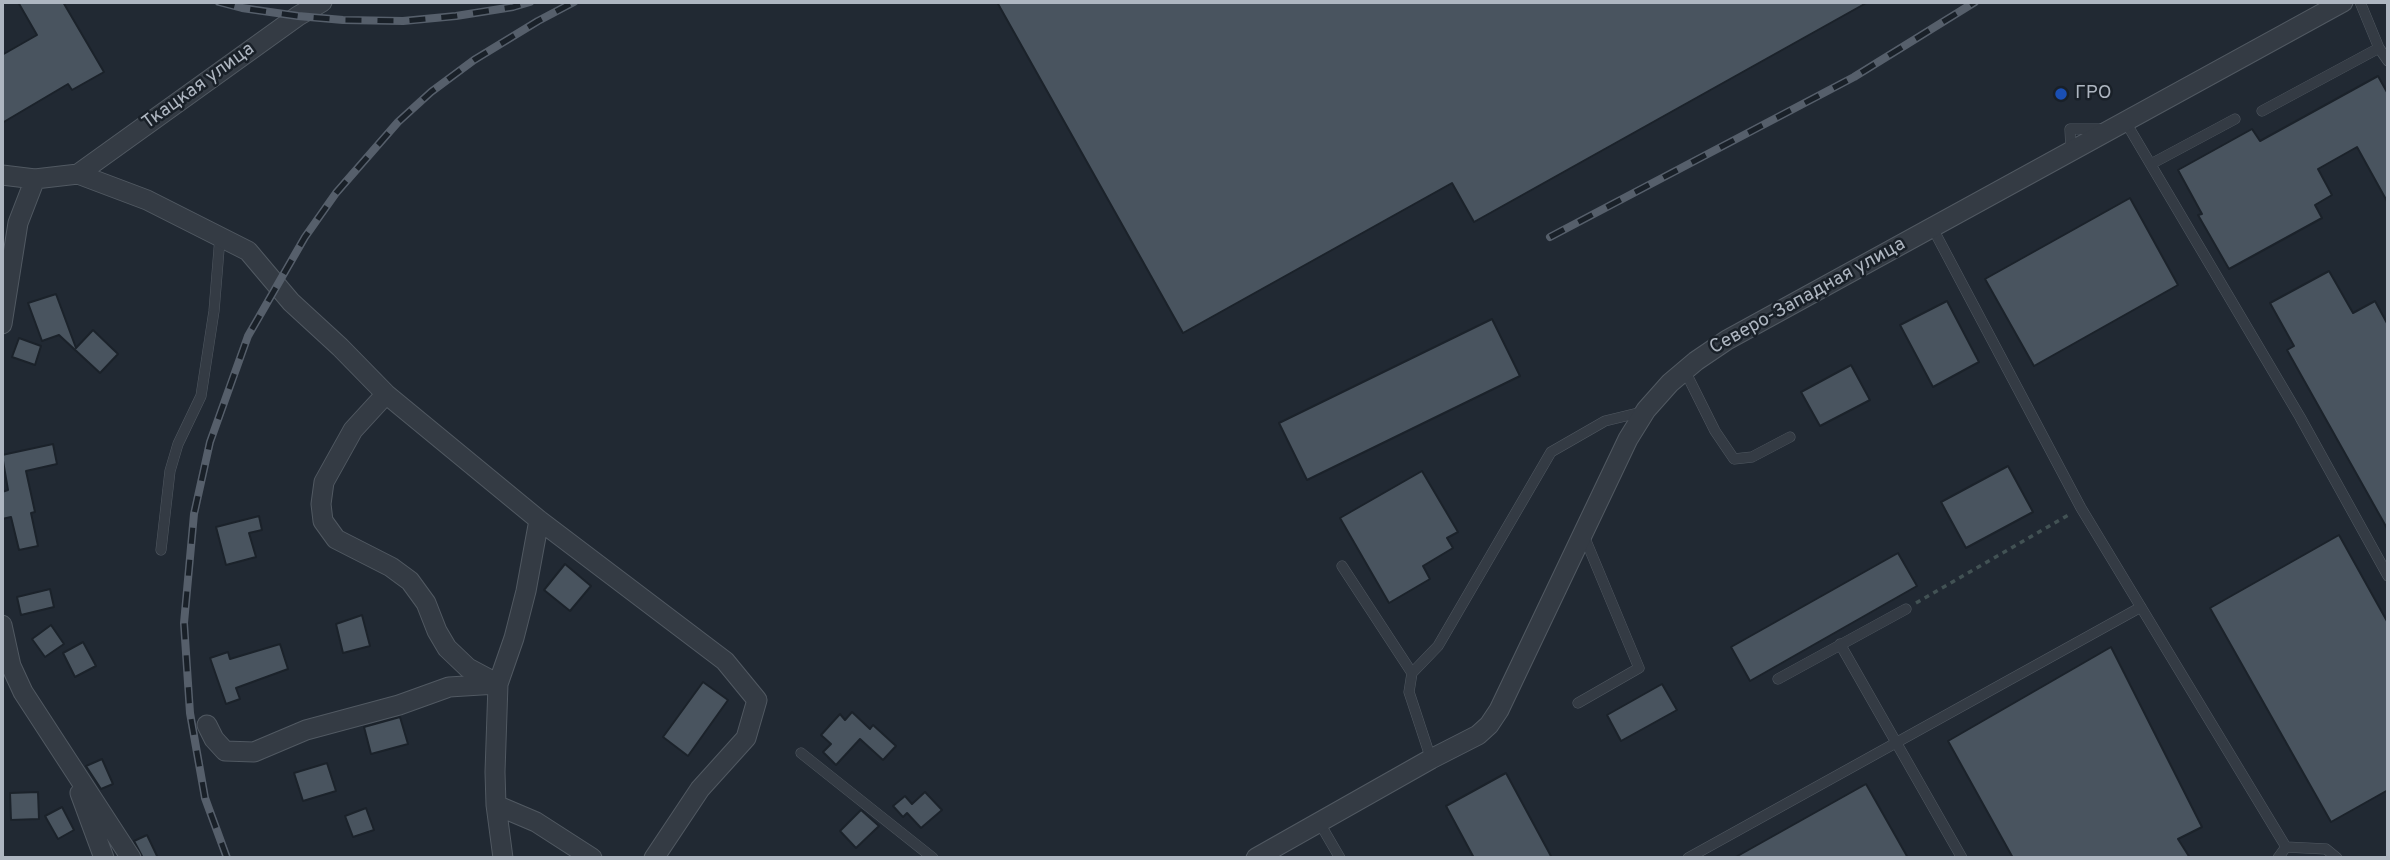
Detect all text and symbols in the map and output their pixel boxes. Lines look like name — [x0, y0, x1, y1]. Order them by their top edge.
street label: Ткацкая улица — [139, 39, 259, 135]
place label: ГРО — [2075, 83, 2112, 105]
marker: ГРО — [2053, 86, 2069, 102]
street label: Северо-Западная улица — [1706, 234, 1910, 360]

